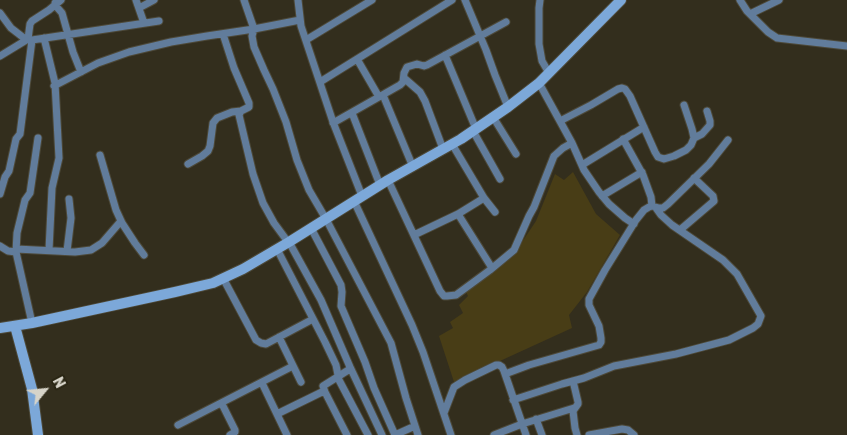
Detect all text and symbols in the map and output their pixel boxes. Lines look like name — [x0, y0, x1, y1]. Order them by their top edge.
north arrow — [20, 365, 70, 415]
text: N — [49, 374, 69, 391]

